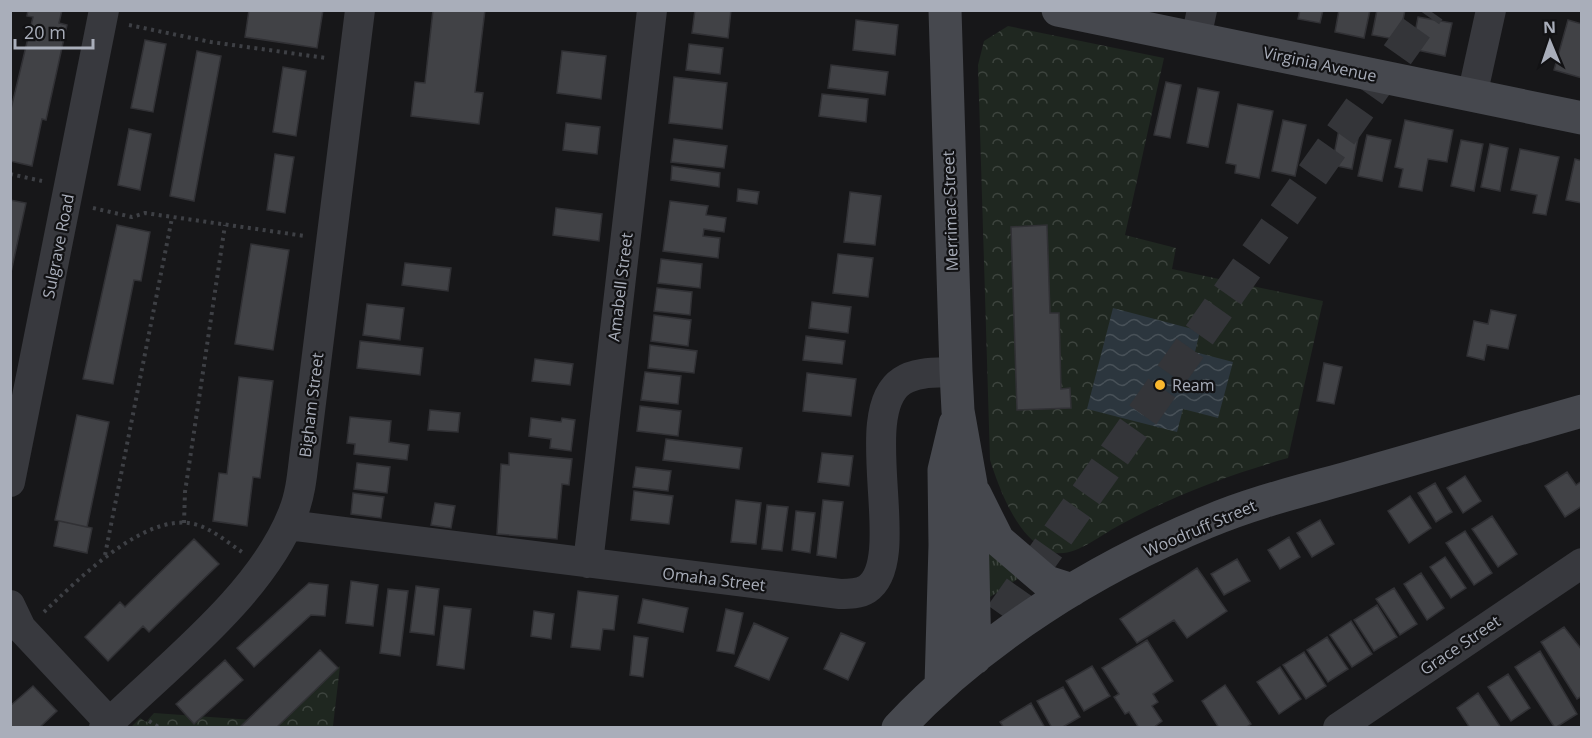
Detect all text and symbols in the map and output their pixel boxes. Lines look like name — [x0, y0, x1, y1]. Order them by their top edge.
scale bar — [15, 12, 93, 50]
north arrow — [1520, 12, 1580, 72]
text: N — [1543, 16, 1556, 38]
text: 20 m — [24, 20, 66, 44]
street label: Virginia Avenue — [1261, 41, 1379, 87]
street label: Merrimac Street — [937, 150, 963, 272]
street label: Sulgrave Road — [37, 192, 79, 300]
street label: Amabell Street — [602, 231, 638, 343]
street label: Bigham Street — [294, 351, 328, 459]
place label: Ream — [1172, 374, 1215, 396]
marker: Ream — [1153, 378, 1167, 392]
street label: Woodruff Street — [1141, 494, 1260, 562]
street label: Omaha Street — [661, 562, 767, 596]
street label: Grace Street — [1415, 610, 1505, 680]

